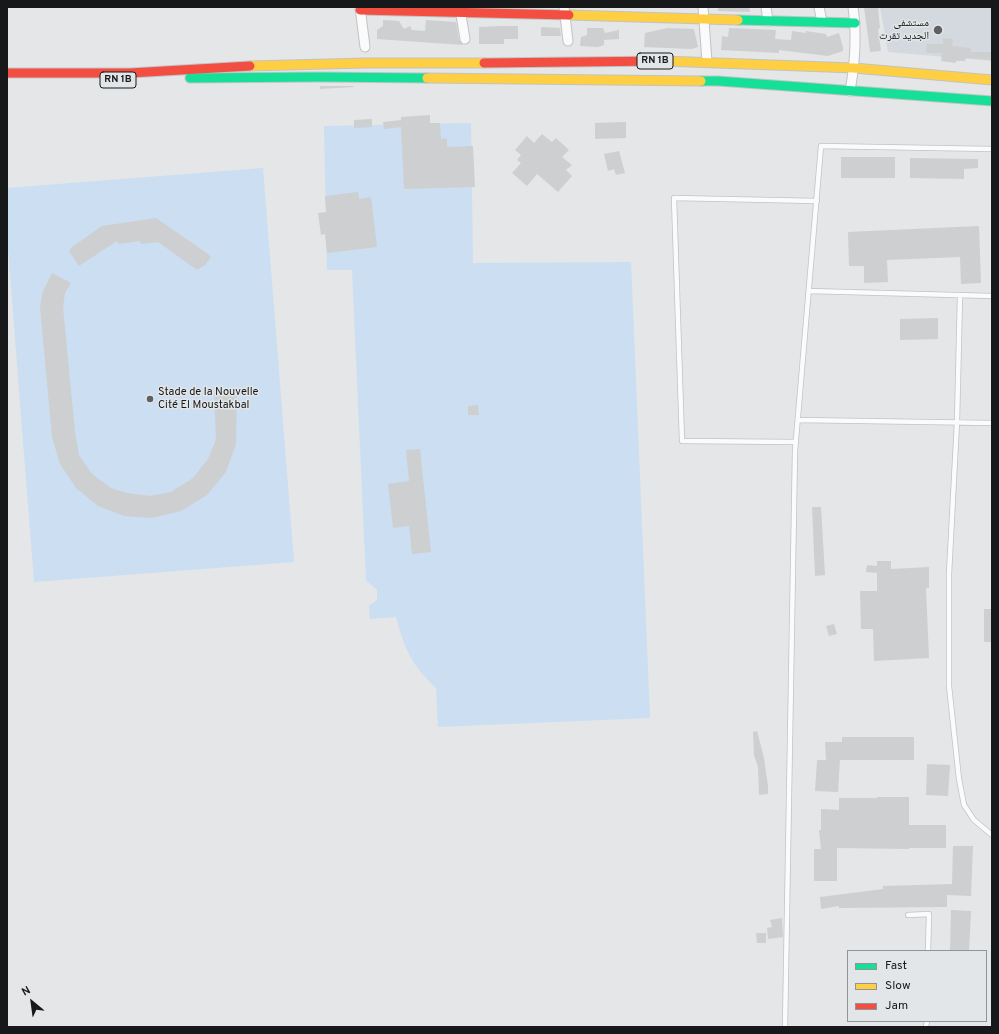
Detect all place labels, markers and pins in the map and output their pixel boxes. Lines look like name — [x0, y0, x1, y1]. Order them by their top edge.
place label: مستشفى الجديد تقرت — [879, 17, 929, 43]
marker: مستشفى الجديد تقرت — [932, 24, 944, 36]
place label: Stade de la Nouvelle Cité El Moustakbal — [158, 386, 259, 412]
marker: Stade de la Nouvelle Cité El Moustakbal — [145, 394, 155, 404]

